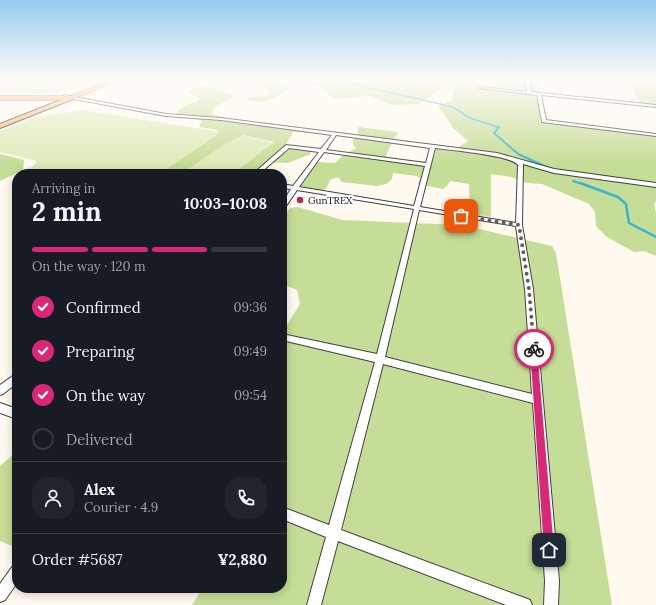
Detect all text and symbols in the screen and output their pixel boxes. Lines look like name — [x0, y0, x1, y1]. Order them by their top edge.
text: Arriving in — [32, 180, 95, 197]
text: 10:03–10:08 — [184, 194, 267, 213]
place label: GunTREX — [308, 194, 353, 207]
text: 2 min — [32, 195, 102, 228]
marker: GunTREX — [295, 195, 305, 205]
pin — [444, 199, 478, 233]
icon: bag — [450, 205, 472, 227]
text: On the way · 120 m — [32, 258, 146, 275]
icon: check — [32, 296, 54, 318]
text: Confirmed — [66, 298, 141, 317]
text: 09:36 — [233, 299, 267, 316]
courier — [514, 329, 554, 369]
icon: bike — [523, 338, 545, 360]
icon: check — [32, 340, 54, 362]
text: Preparing — [66, 342, 134, 361]
text: 09:49 — [234, 343, 267, 360]
icon: check — [32, 384, 54, 406]
text: On the way — [66, 386, 145, 405]
text: 09:54 — [234, 387, 267, 404]
text: Delivered — [66, 430, 133, 449]
button: person — [32, 477, 74, 519]
button: phone — [225, 477, 267, 519]
text: Alex — [84, 480, 115, 499]
text: Courier · 4.9 — [84, 499, 158, 516]
pin — [532, 533, 566, 567]
icon: home — [538, 539, 560, 561]
text: Order #5687 — [32, 550, 122, 569]
text: ¥2,880 — [218, 550, 267, 569]

